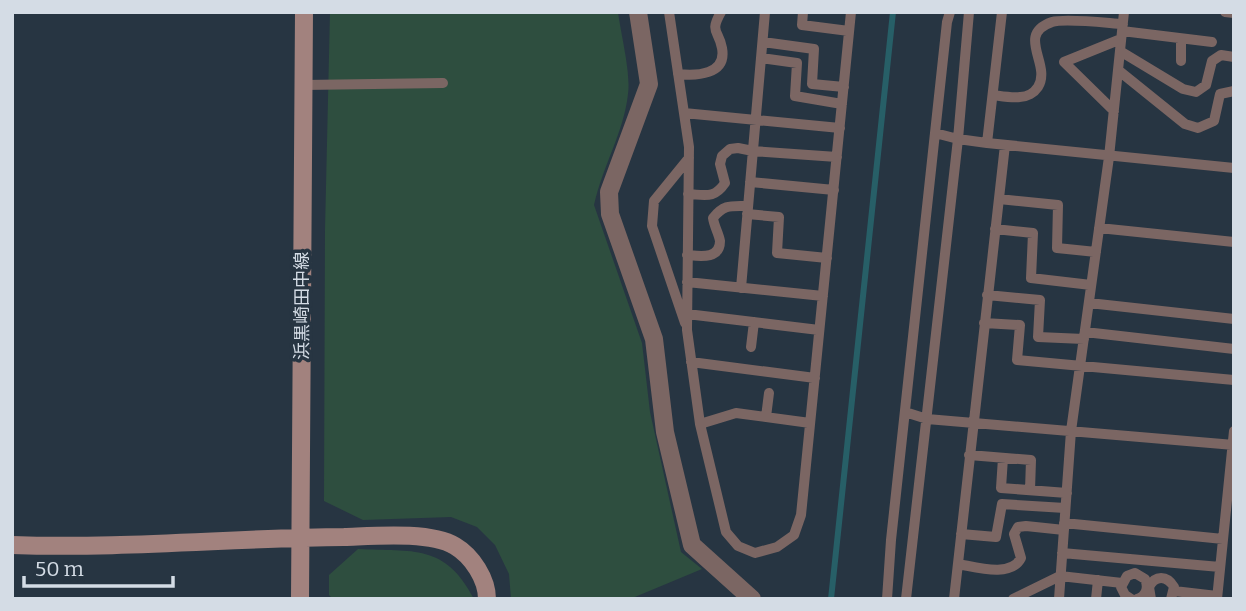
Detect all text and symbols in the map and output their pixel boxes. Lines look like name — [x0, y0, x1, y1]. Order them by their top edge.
street label: 浜黒崎田中線 — [291, 252, 313, 360]
scale bar — [24, 544, 173, 588]
text: 50 m — [35, 556, 84, 582]

